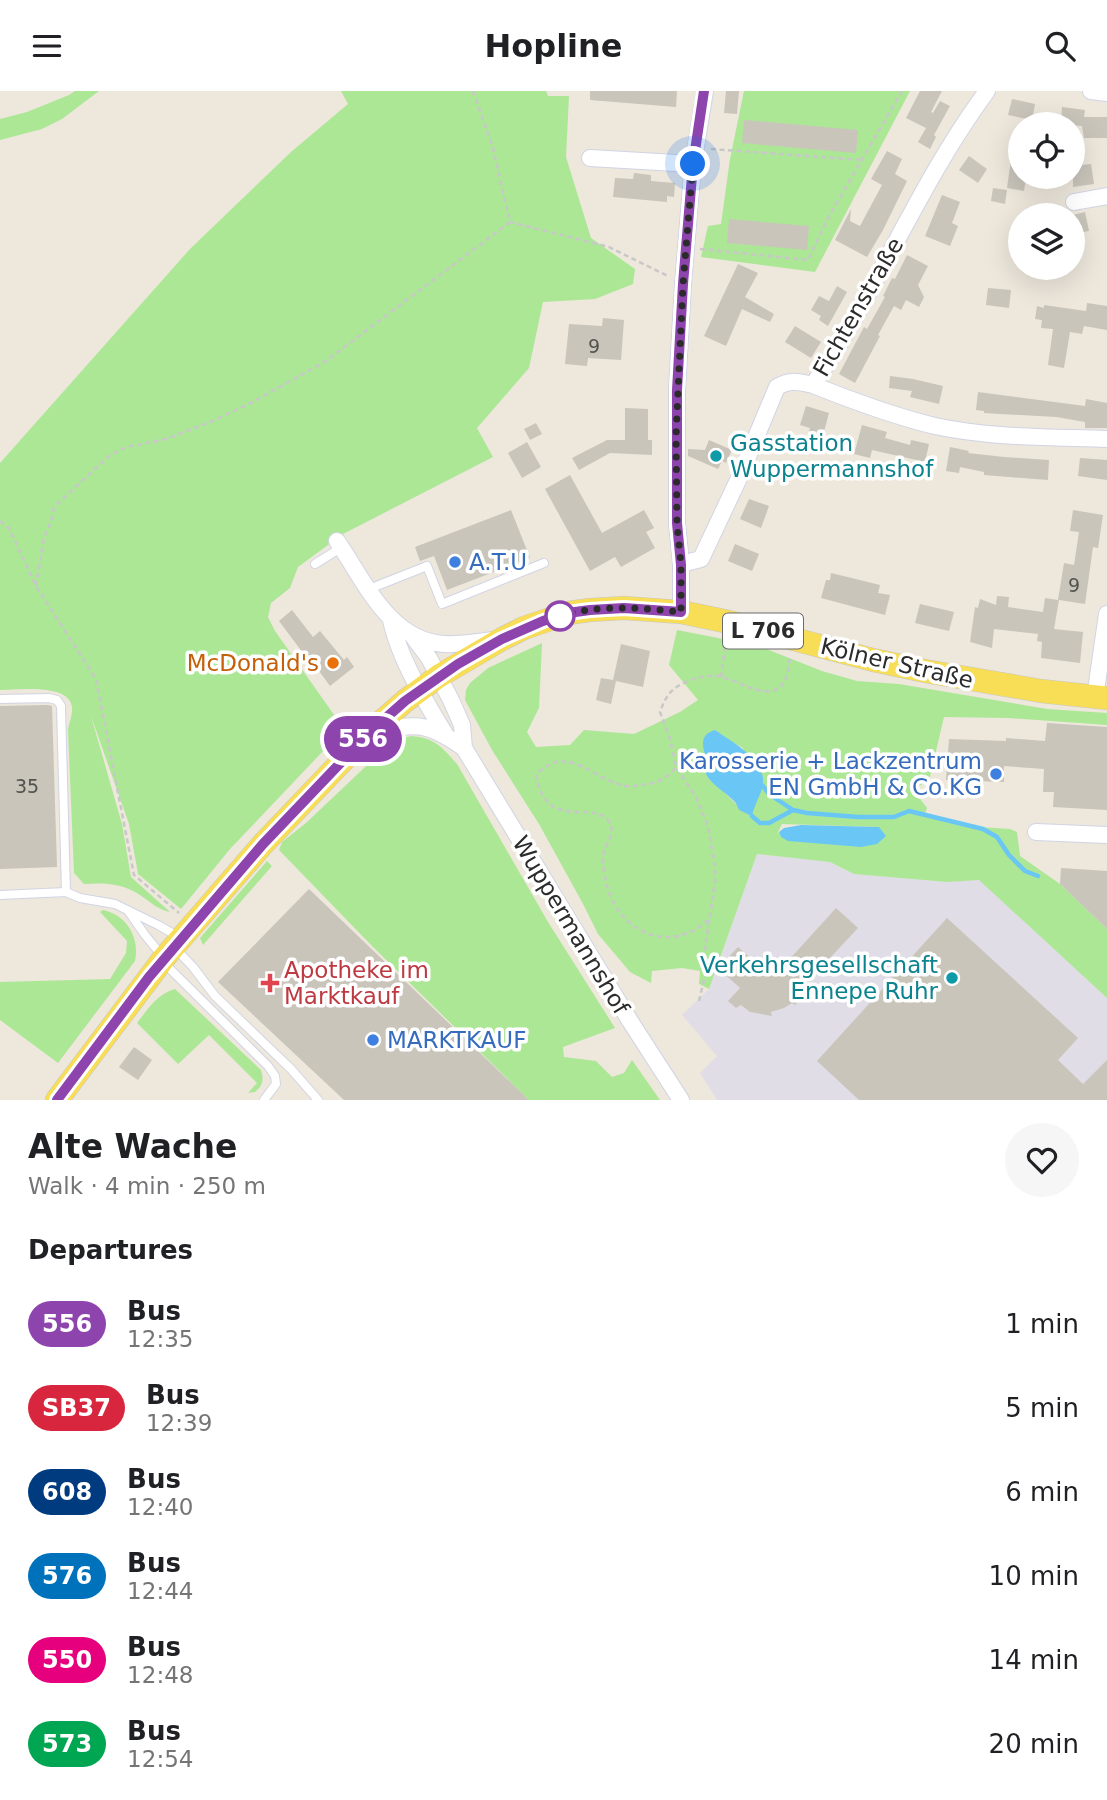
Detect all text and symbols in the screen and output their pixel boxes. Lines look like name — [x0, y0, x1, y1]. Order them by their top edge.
icon: menu — [28, 27, 66, 65]
text: Hopline — [484, 27, 623, 65]
icon: search — [1041, 27, 1079, 65]
map controls — [1008, 112, 1085, 280]
button: locate — [1008, 112, 1085, 189]
your location — [675, 146, 710, 181]
button: layers — [1008, 203, 1085, 280]
street label: Fichtenstraße — [808, 233, 908, 381]
house number: 9 — [588, 335, 600, 357]
place label: Gasstation Wuppermannshof — [730, 430, 934, 482]
marker: Gasstation Wuppermannshof — [708, 448, 724, 464]
place label: A.T.U — [469, 549, 527, 575]
marker: A.T.U — [447, 554, 463, 570]
house number: 9 — [1068, 574, 1080, 596]
unlabelled marker — [545, 601, 575, 631]
road number: L 706 — [723, 613, 803, 649]
street label: Kölner Straße — [818, 633, 976, 693]
place label: McDonald's — [187, 650, 319, 676]
marker: McDonald's — [325, 655, 341, 671]
line badge: 556 — [323, 716, 403, 762]
text: 556 — [338, 725, 388, 753]
place label: Karosserie + Lackzentrum EN GmbH & Co.KG — [679, 748, 982, 800]
marker: Karosserie + Lackzentrum EN GmbH & Co.KG — [988, 766, 1004, 782]
house number: 35 — [15, 775, 39, 797]
street label: Wuppermannshof — [508, 831, 635, 1020]
place label: Verkehrsgesellschaft Ennepe Ruhr — [700, 952, 939, 1004]
place label: Apotheke im Marktkauf — [284, 957, 429, 1009]
marker: Verkehrsgesellschaft Ennepe Ruhr — [944, 970, 960, 986]
marker: Apotheke im Marktkauf — [262, 975, 278, 991]
place label: MARKTKAUF — [387, 1027, 526, 1053]
marker: MARKTKAUF — [365, 1032, 381, 1048]
button: heart — [1005, 1123, 1079, 1197]
text: Alte Wache — [28, 1127, 237, 1166]
text: Walk · 4 min · 250 m — [28, 1173, 266, 1199]
text: Departures — [28, 1235, 193, 1265]
text: Bus — [127, 1296, 181, 1326]
text: 1 min — [1005, 1309, 1079, 1339]
text: 556 — [42, 1310, 92, 1338]
text: 12:35 — [127, 1326, 193, 1352]
text: Bus — [146, 1380, 200, 1410]
text: 5 min — [1005, 1393, 1079, 1423]
text: SB37 — [42, 1394, 111, 1422]
text: 12:39 — [146, 1410, 212, 1436]
text: Bus — [127, 1464, 181, 1494]
text: 6 min — [1005, 1477, 1079, 1507]
text: 608 — [42, 1478, 92, 1506]
text: 12:40 — [127, 1494, 193, 1520]
text: Bus — [127, 1548, 181, 1578]
text: 10 min — [989, 1561, 1079, 1591]
text: 576 — [42, 1562, 92, 1590]
text: 12:44 — [127, 1578, 193, 1604]
text: Bus — [127, 1632, 181, 1662]
text: 14 min — [989, 1645, 1079, 1675]
text: 550 — [42, 1646, 92, 1674]
text: 12:48 — [127, 1662, 193, 1688]
text: Bus — [127, 1716, 181, 1746]
text: 20 min — [989, 1729, 1079, 1759]
text: 573 — [42, 1730, 92, 1758]
text: 12:54 — [127, 1746, 193, 1772]

